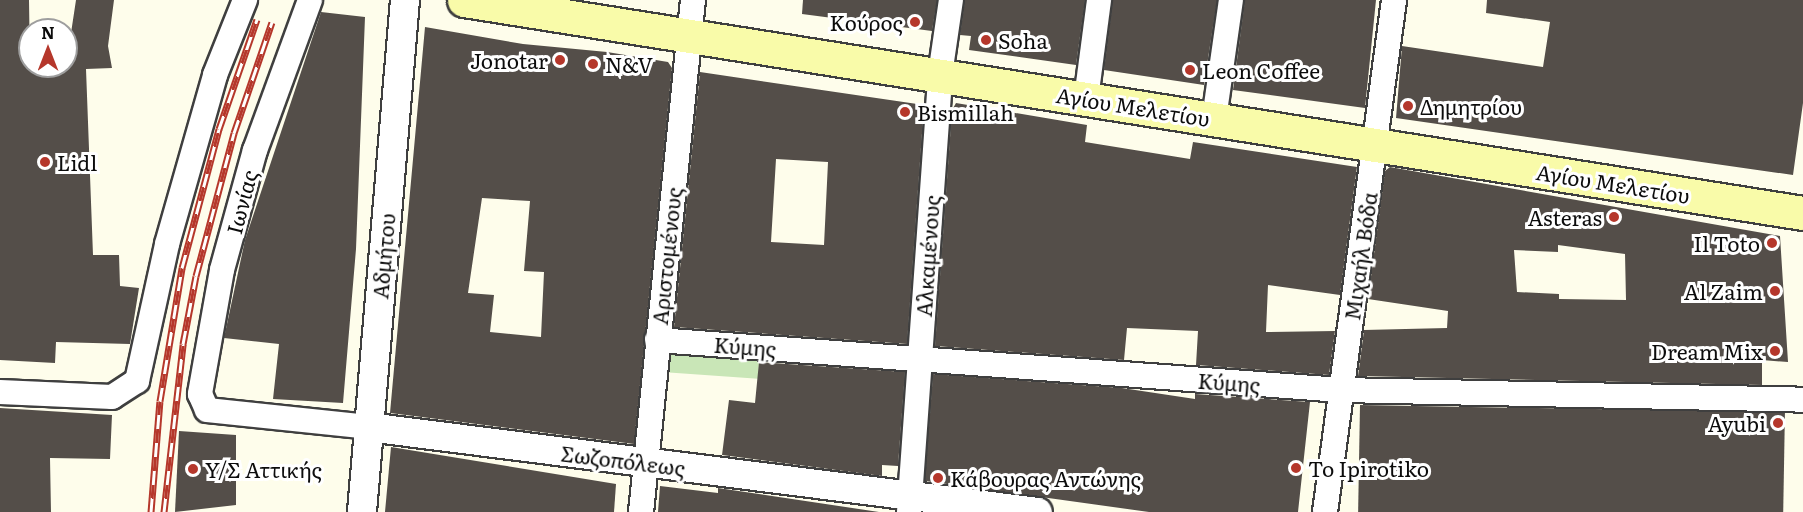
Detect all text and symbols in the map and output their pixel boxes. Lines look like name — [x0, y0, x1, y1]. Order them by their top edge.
place label: Κούρος — [829, 9, 903, 35]
marker: Κούρος — [908, 15, 922, 29]
north arrow — [18, 18, 78, 78]
text: N — [41, 20, 55, 44]
place label: Soha — [998, 27, 1048, 53]
marker: Soha — [979, 33, 993, 47]
place label: Jonotar — [470, 47, 548, 73]
place label: N&V — [605, 51, 653, 77]
marker: Jonotar — [553, 53, 567, 67]
marker: N&V — [586, 57, 600, 71]
place label: Leon Coffee — [1202, 57, 1320, 83]
marker: Leon Coffee — [1183, 63, 1197, 77]
street label: Αγίου Μελετίου — [1054, 81, 1212, 131]
place label: Δημητρίου — [1420, 93, 1522, 119]
place label: Bismillah — [917, 99, 1014, 125]
marker: Δημητρίου — [1401, 99, 1415, 113]
marker: Bismillah — [898, 105, 912, 119]
place label: Lidl — [57, 149, 97, 175]
marker: Lidl — [38, 155, 52, 169]
street label: Αγίου Μελετίου — [1534, 158, 1692, 208]
street label: Ιωνίας — [220, 167, 262, 237]
street label: Αριστομένους — [646, 186, 686, 326]
street label: Μιχαήλ Βόδα — [1339, 190, 1381, 322]
street label: Αλκαμένους — [910, 194, 944, 318]
place label: Asteras — [1528, 204, 1602, 230]
marker: Asteras — [1607, 210, 1621, 224]
street label: Αδμήτου — [367, 212, 399, 300]
place label: Il Toto — [1693, 230, 1760, 256]
marker: Il Toto — [1765, 236, 1779, 250]
place label: Al Zaim — [1684, 278, 1763, 304]
marker: Al Zaim — [1768, 284, 1782, 298]
street label: Κύμης — [713, 331, 777, 361]
place label: Dream Mix — [1651, 338, 1763, 364]
marker: Dream Mix — [1768, 344, 1782, 358]
street label: Κύμης — [1197, 367, 1261, 397]
place label: Ayubi — [1708, 410, 1766, 436]
marker: Ayubi — [1771, 416, 1785, 430]
street label: Σωζοπόλεως — [559, 440, 687, 480]
place label: To Ipirotiko — [1308, 455, 1429, 481]
place label: Υ/Σ Αττικής — [205, 456, 322, 482]
marker: To Ipirotiko — [1289, 461, 1303, 475]
marker: Υ/Σ Αττικής — [186, 462, 200, 476]
place label: Κάβουρας Αντώνης — [950, 465, 1141, 491]
marker: Κάβουρας Αντώνης — [931, 471, 945, 485]

